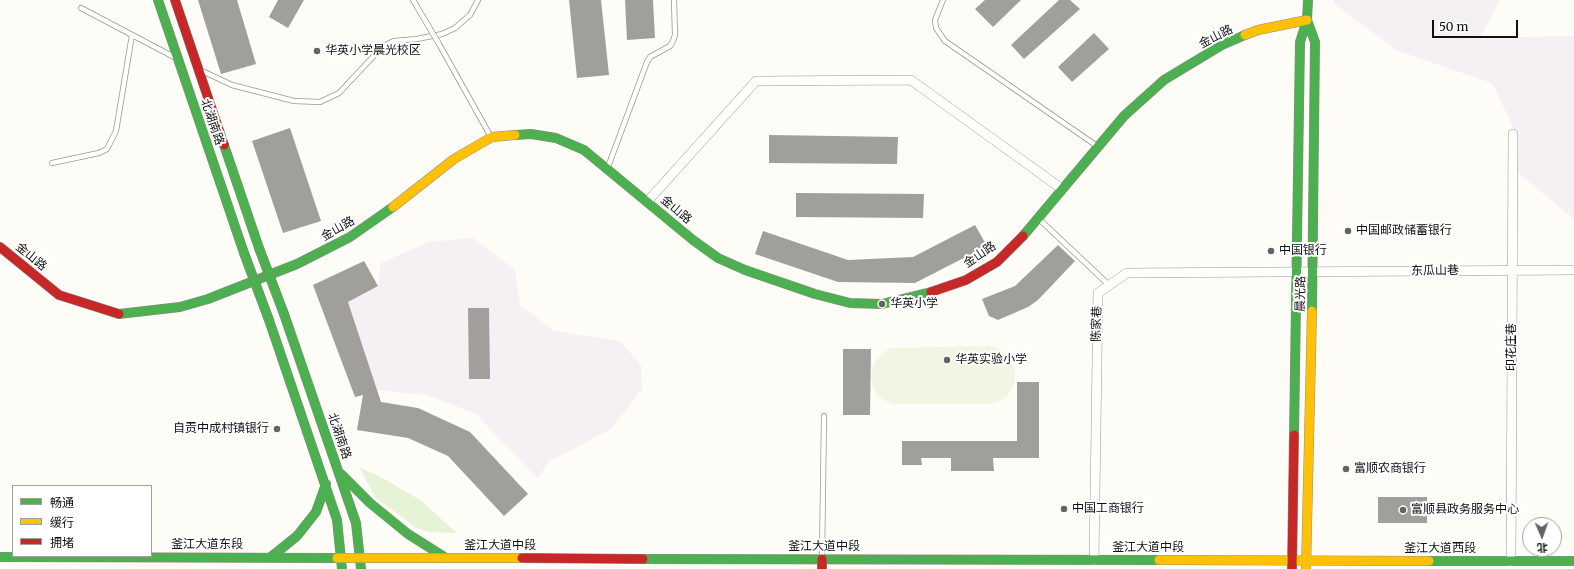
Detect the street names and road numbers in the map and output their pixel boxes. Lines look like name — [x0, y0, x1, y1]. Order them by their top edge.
street label: 金山路 — [1197, 22, 1235, 52]
street label: 北湖南路 — [197, 97, 227, 147]
street label: 金山路 — [658, 193, 694, 227]
street label: 金山路 — [319, 214, 357, 244]
street label: 金山路 — [961, 239, 999, 271]
street label: 金山路 — [12, 240, 50, 274]
street label: 东瓜山巷 — [1411, 263, 1459, 279]
street label: 晨光路 — [1293, 276, 1309, 312]
street label: 陈家巷 — [1089, 306, 1105, 342]
street label: 印花庄巷 — [1505, 323, 1519, 371]
street label: 北湖南路 — [324, 411, 354, 461]
street label: 釜江大道东段 — [171, 538, 243, 552]
street label: 釜江大道中段 — [464, 539, 536, 553]
street label: 釜江大道中段 — [788, 540, 860, 554]
street label: 釜江大道中段 — [1112, 541, 1184, 555]
street label: 釜江大道西段 — [1404, 542, 1476, 556]

